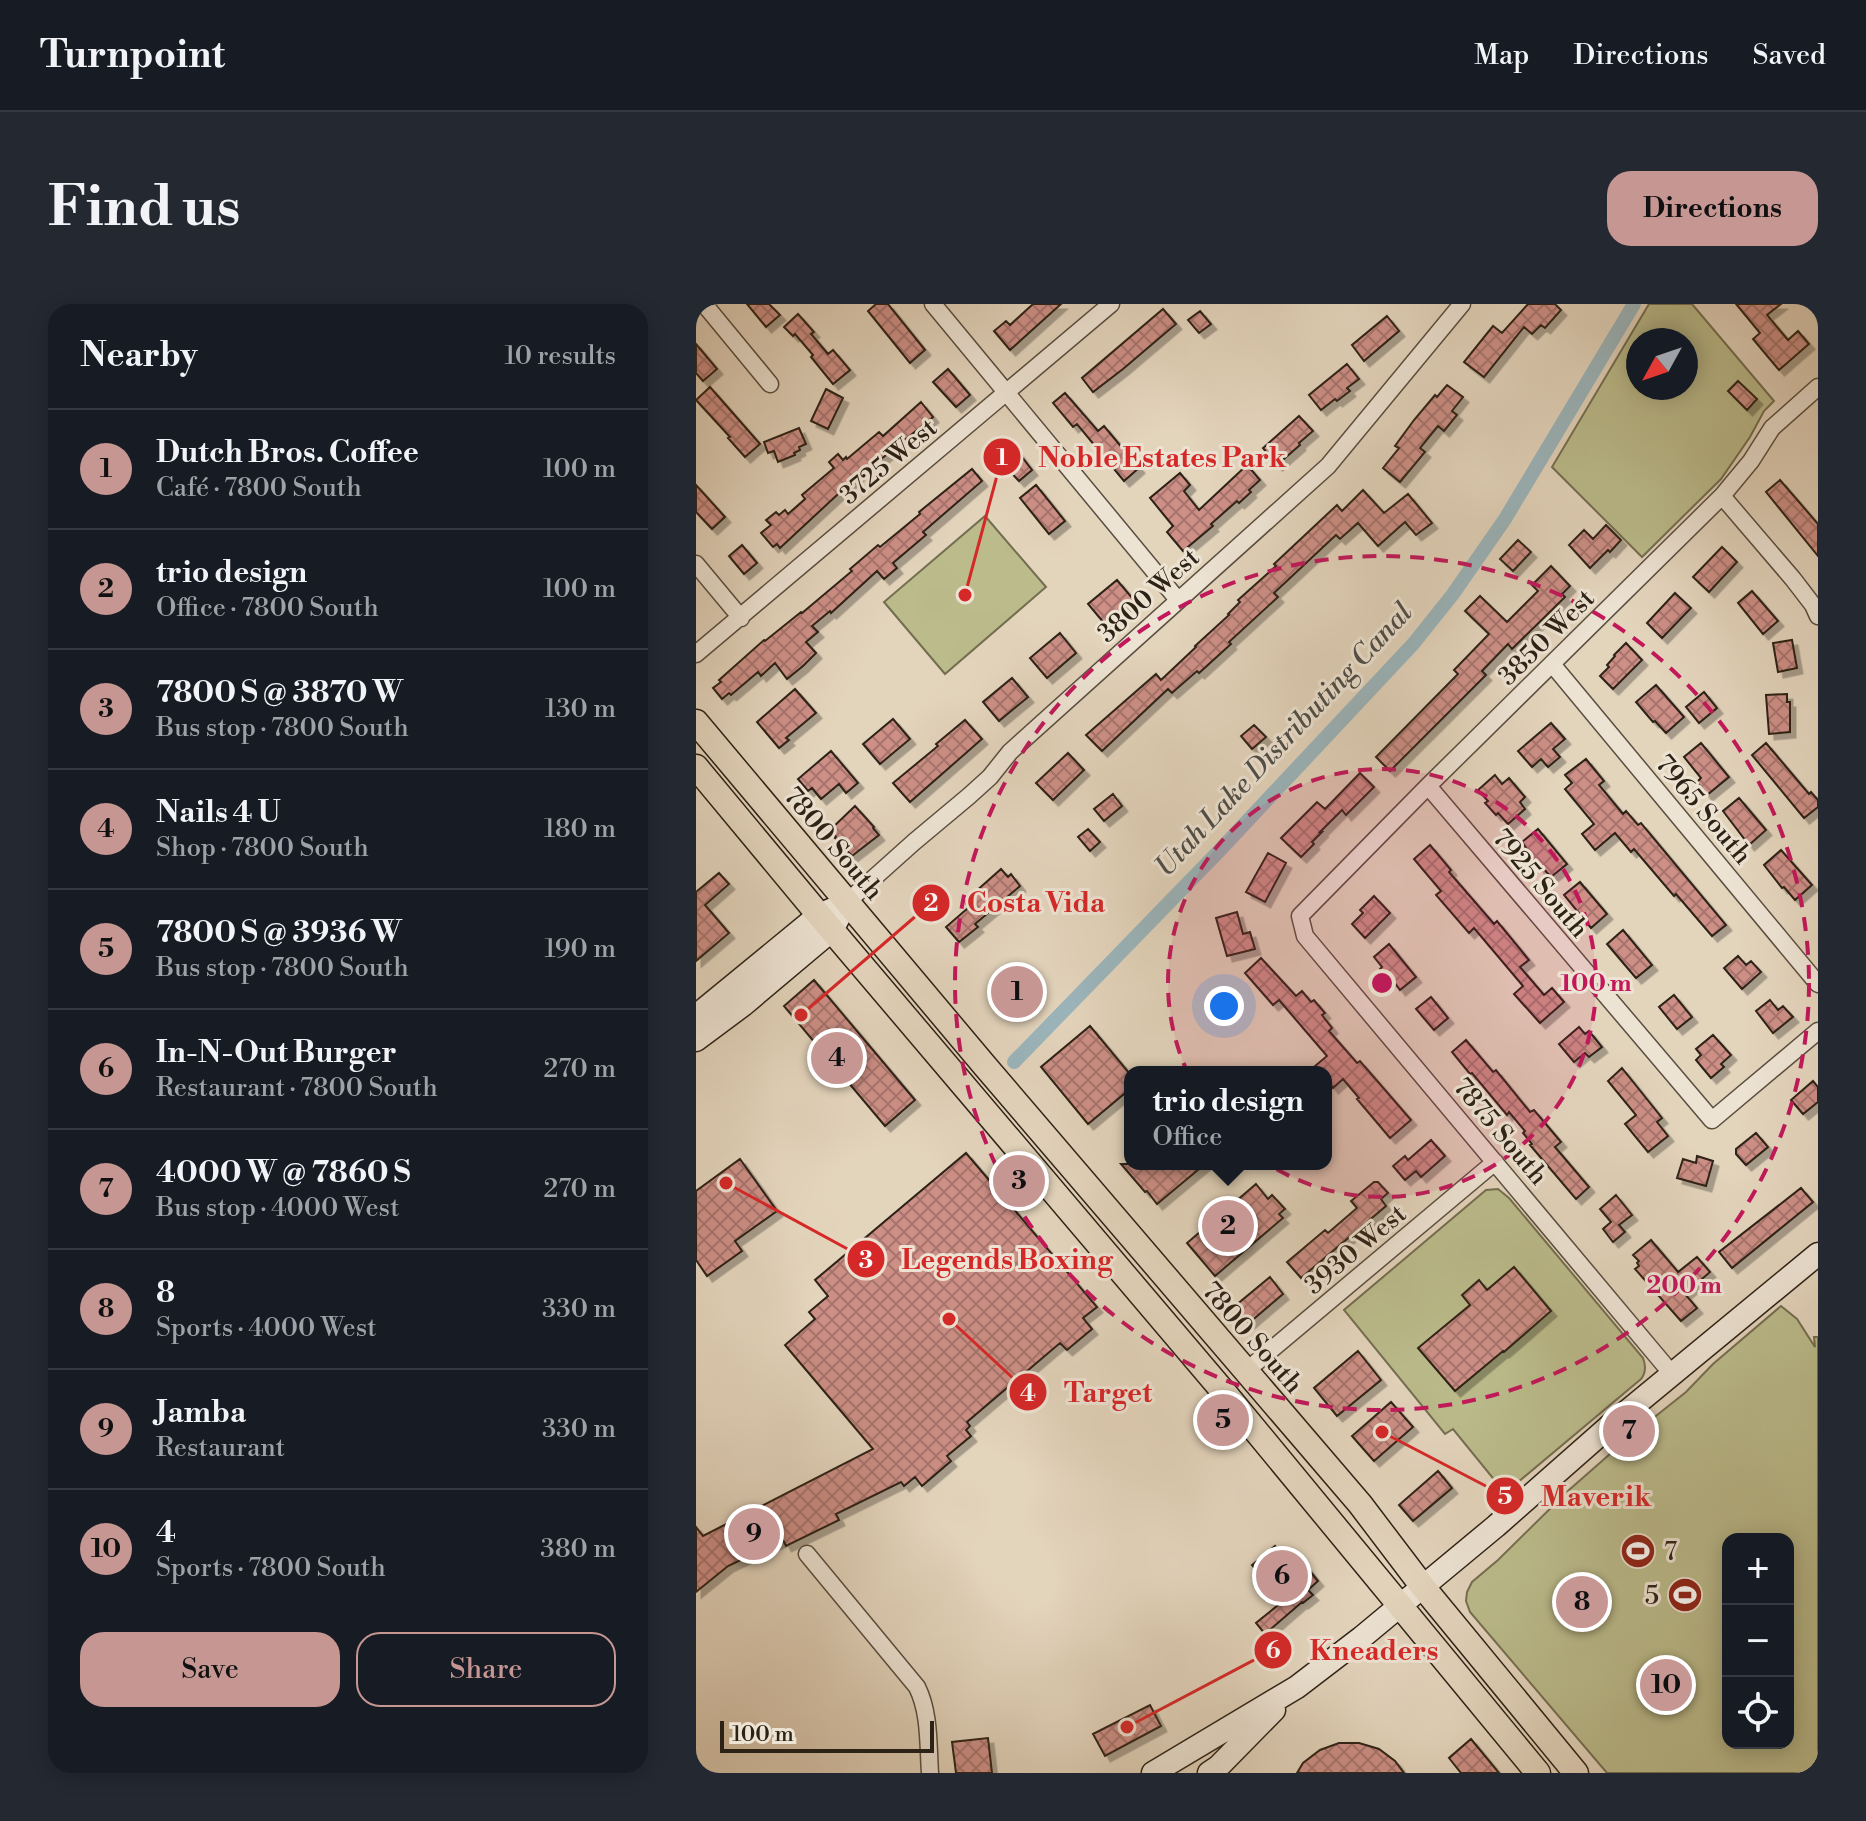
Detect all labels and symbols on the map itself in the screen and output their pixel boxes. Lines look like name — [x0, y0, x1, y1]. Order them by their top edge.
north arrow — [1626, 328, 1698, 400]
street label: 3725 West — [834, 412, 944, 512]
callout: Noble Estates Park — [982, 431, 1302, 483]
text: Noble Estates Park — [1038, 441, 1287, 476]
text: 1 — [996, 443, 1008, 473]
street label: 3800 West — [1091, 542, 1206, 650]
street label: 3850 West — [1492, 583, 1602, 693]
water label: Utah Lake Distributing Canal — [1148, 596, 1420, 884]
street label: 7965 South — [1648, 748, 1758, 871]
street label: 7800 South — [777, 781, 890, 907]
street label: 7925 South — [1485, 823, 1595, 945]
callout: Costa Vida — [911, 877, 1121, 929]
text: Costa Vida — [967, 886, 1106, 921]
text: 2 — [924, 889, 939, 919]
pin: 1 — [991, 962, 1043, 1022]
centre of rings — [1368, 969, 1396, 997]
text: 100 m — [1560, 969, 1632, 999]
your location — [1204, 986, 1244, 1026]
pin: 4 — [811, 1028, 863, 1088]
street label: 7875 South — [1446, 1072, 1554, 1192]
pin: 3 — [993, 1151, 1045, 1211]
pin: 2 — [1202, 1196, 1254, 1256]
street label: 3930 West — [1298, 1198, 1413, 1302]
callout: Legends Boxing — [846, 1233, 1129, 1285]
text: Legends Boxing — [901, 1243, 1114, 1278]
text: 3 — [859, 1246, 873, 1276]
text: 200 m — [1646, 1271, 1722, 1301]
street label: 7800 South — [1195, 1275, 1310, 1400]
callout: Target — [1008, 1366, 1168, 1418]
text: Target — [1064, 1376, 1153, 1411]
text: 4 — [1020, 1379, 1036, 1409]
pin: 5 — [1197, 1390, 1249, 1450]
pin: 7 — [1603, 1401, 1655, 1461]
callout: Maverik — [1485, 1470, 1667, 1522]
text: Maverik — [1541, 1480, 1652, 1515]
text: 5 — [1498, 1482, 1513, 1512]
pin: 9 — [728, 1504, 780, 1564]
sports icon: 7 — [1619, 1532, 1657, 1570]
place label: 7 — [1664, 1536, 1677, 1568]
pin: 6 — [1256, 1546, 1308, 1606]
pin: 8 — [1556, 1572, 1608, 1632]
sports icon: 5 — [1666, 1576, 1704, 1614]
place label: 5 — [1645, 1580, 1659, 1612]
callout: Kneaders — [1253, 1624, 1454, 1676]
text: Kneaders — [1310, 1634, 1438, 1669]
text: 6 — [1265, 1636, 1281, 1666]
pin: 10 — [1640, 1655, 1692, 1715]
scale bar — [720, 1717, 934, 1753]

